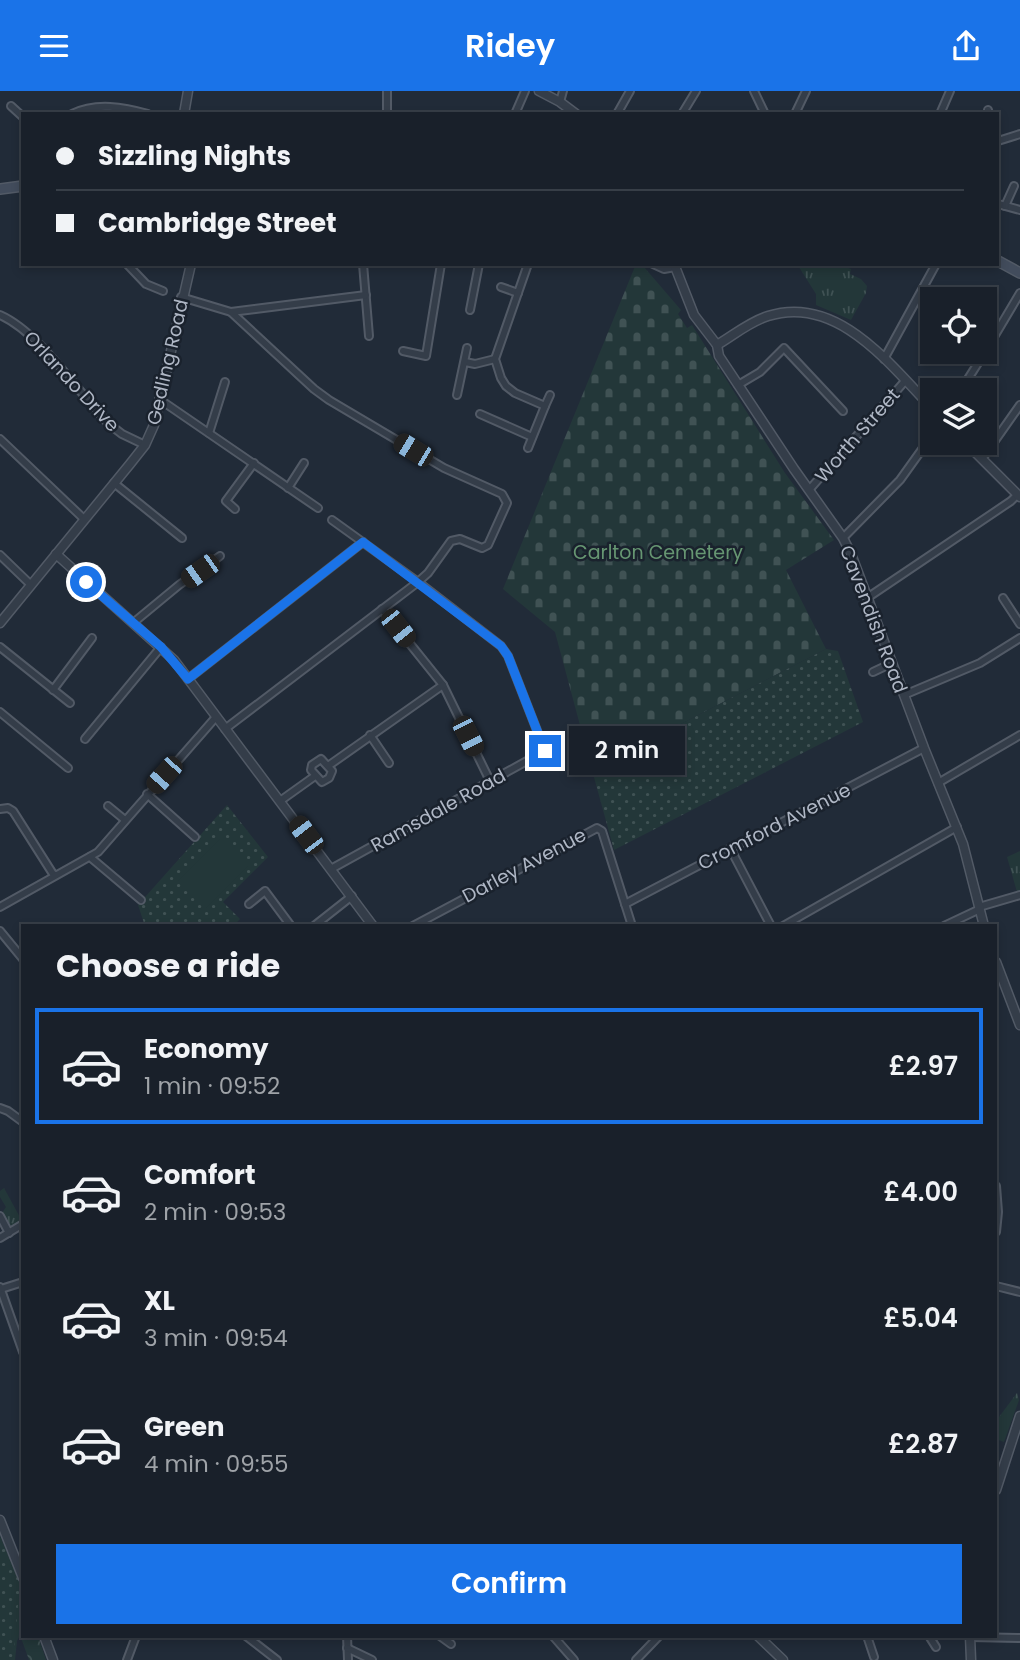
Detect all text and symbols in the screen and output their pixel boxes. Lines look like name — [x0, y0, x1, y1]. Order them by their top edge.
text: Ridey — [465, 23, 555, 68]
icon: menu — [35, 27, 73, 65]
icon: share — [947, 27, 985, 65]
text: Sizzling Nights — [98, 138, 291, 174]
text: Cambridge Street — [98, 205, 337, 241]
map controls — [920, 287, 997, 455]
button: locate — [920, 287, 997, 364]
street label: Gedling Road — [140, 297, 195, 428]
street label: Orlando Drive — [18, 325, 126, 438]
button: layers — [920, 378, 997, 455]
street label: Worth Street — [809, 382, 906, 489]
car — [390, 430, 437, 470]
park label: Carlton Cemetery — [573, 539, 743, 566]
street label: Cavendish Road — [833, 541, 914, 697]
car — [177, 550, 224, 592]
route start — [70, 566, 102, 598]
car — [377, 605, 420, 651]
car — [450, 713, 487, 759]
callout: 2 min — [570, 727, 685, 775]
text: 2 min — [595, 734, 659, 766]
route end — [529, 735, 561, 767]
car — [143, 752, 186, 798]
street label: Ramsdale Road — [366, 762, 511, 859]
street label: Cromford Avenue — [693, 776, 855, 877]
car — [285, 812, 328, 858]
street label: Darley Avenue — [457, 821, 591, 910]
text: Choose a ride — [56, 943, 280, 988]
text: Economy — [144, 1031, 268, 1067]
icon: car — [60, 1035, 123, 1098]
text: £2.97 — [889, 1048, 958, 1084]
text: 1 min · 09:52 — [144, 1070, 280, 1102]
text: Comfort — [144, 1157, 256, 1193]
icon: car — [60, 1161, 123, 1224]
text: £4.00 — [883, 1174, 958, 1210]
text: 2 min · 09:53 — [144, 1196, 286, 1228]
text: XL — [144, 1283, 175, 1319]
icon: car — [60, 1287, 123, 1350]
text: £5.04 — [884, 1300, 958, 1336]
text: 3 min · 09:54 — [144, 1322, 288, 1354]
text: Green — [144, 1409, 225, 1445]
icon: car — [60, 1413, 123, 1476]
text: £2.87 — [888, 1426, 958, 1462]
text: 4 min · 09:55 — [144, 1448, 289, 1480]
button: Confirm — [56, 1544, 962, 1624]

